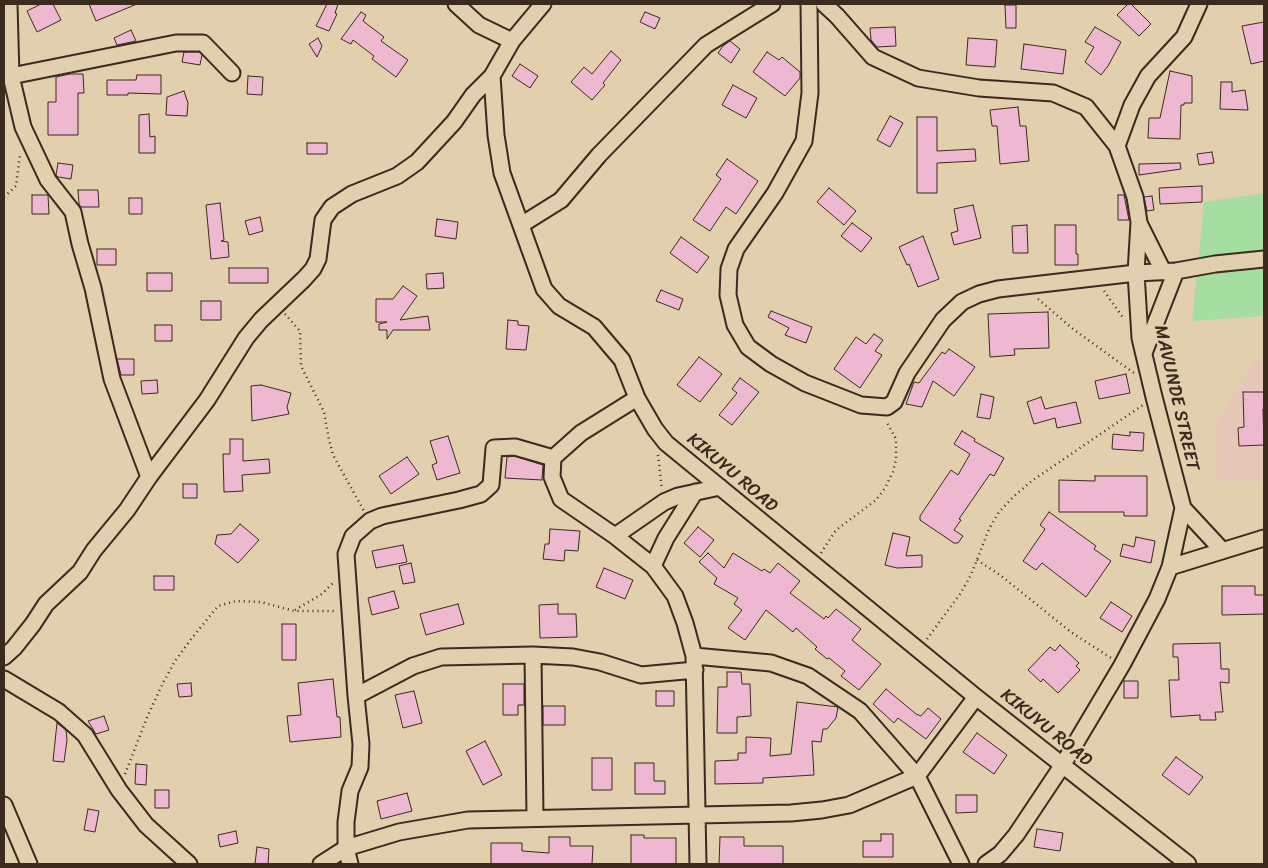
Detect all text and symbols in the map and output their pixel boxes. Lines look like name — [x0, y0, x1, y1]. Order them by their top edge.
street label: MAVUNDE STREET — [1149, 323, 1203, 473]
street label: KIKUYU ROAD — [682, 429, 782, 517]
street label: KIKUYU ROAD — [996, 684, 1096, 772]

